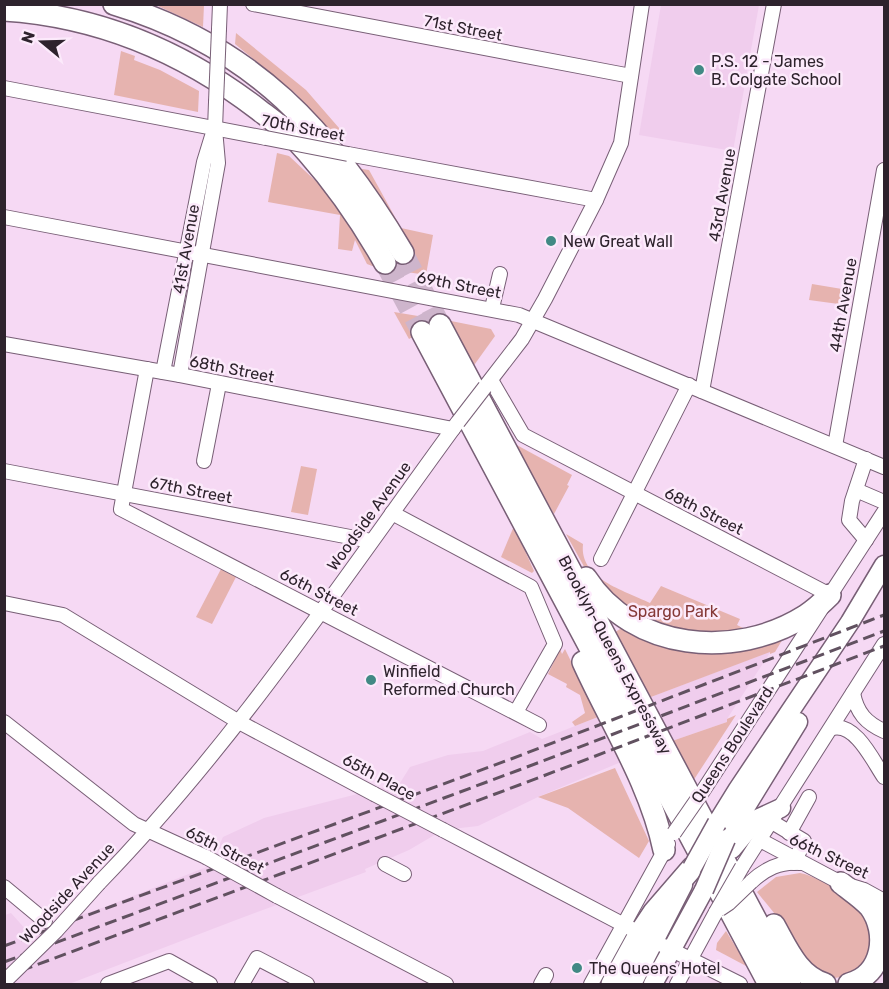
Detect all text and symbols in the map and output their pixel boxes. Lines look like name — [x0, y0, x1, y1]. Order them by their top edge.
street label: 71st Street — [422, 11, 504, 45]
north arrow — [12, 12, 72, 72]
text: N — [17, 29, 39, 46]
place label: P.S. 12 - James B. Colgate School — [711, 52, 841, 89]
marker: P.S. 12 - James B. Colgate School — [692, 63, 706, 77]
street label: 70th Street — [260, 111, 346, 145]
street label: 43rd Avenue — [704, 147, 740, 243]
street label: 41st Avenue — [169, 203, 203, 295]
place label: New Great Wall — [563, 232, 673, 251]
marker: New Great Wall — [544, 234, 558, 248]
street label: 44th Avenue — [825, 256, 861, 354]
street label: 69th Street — [415, 268, 503, 302]
street label: 68th Street — [188, 351, 276, 387]
street label: Woodside Avenue — [323, 458, 415, 574]
street label: 67th Street — [148, 473, 234, 507]
street label: 68th Street — [661, 483, 747, 539]
street label: Brooklyn-Queens Expressway — [554, 552, 676, 758]
street label: 66th Street — [277, 564, 361, 620]
park label: Spargo Park — [628, 602, 719, 621]
place label: Winfield Reformed Church — [383, 662, 515, 699]
marker: Winfield Reformed Church — [364, 673, 378, 687]
street label: Queens Boulevard — [687, 683, 777, 807]
street label: 65th Place — [339, 750, 419, 804]
street label: 65th Street — [183, 822, 267, 878]
street label: 66th Street — [786, 829, 872, 883]
street label: Woodside Avenue — [16, 839, 118, 947]
place label: The Queens Hotel — [589, 959, 720, 978]
marker: The Queens Hotel — [570, 961, 584, 975]

